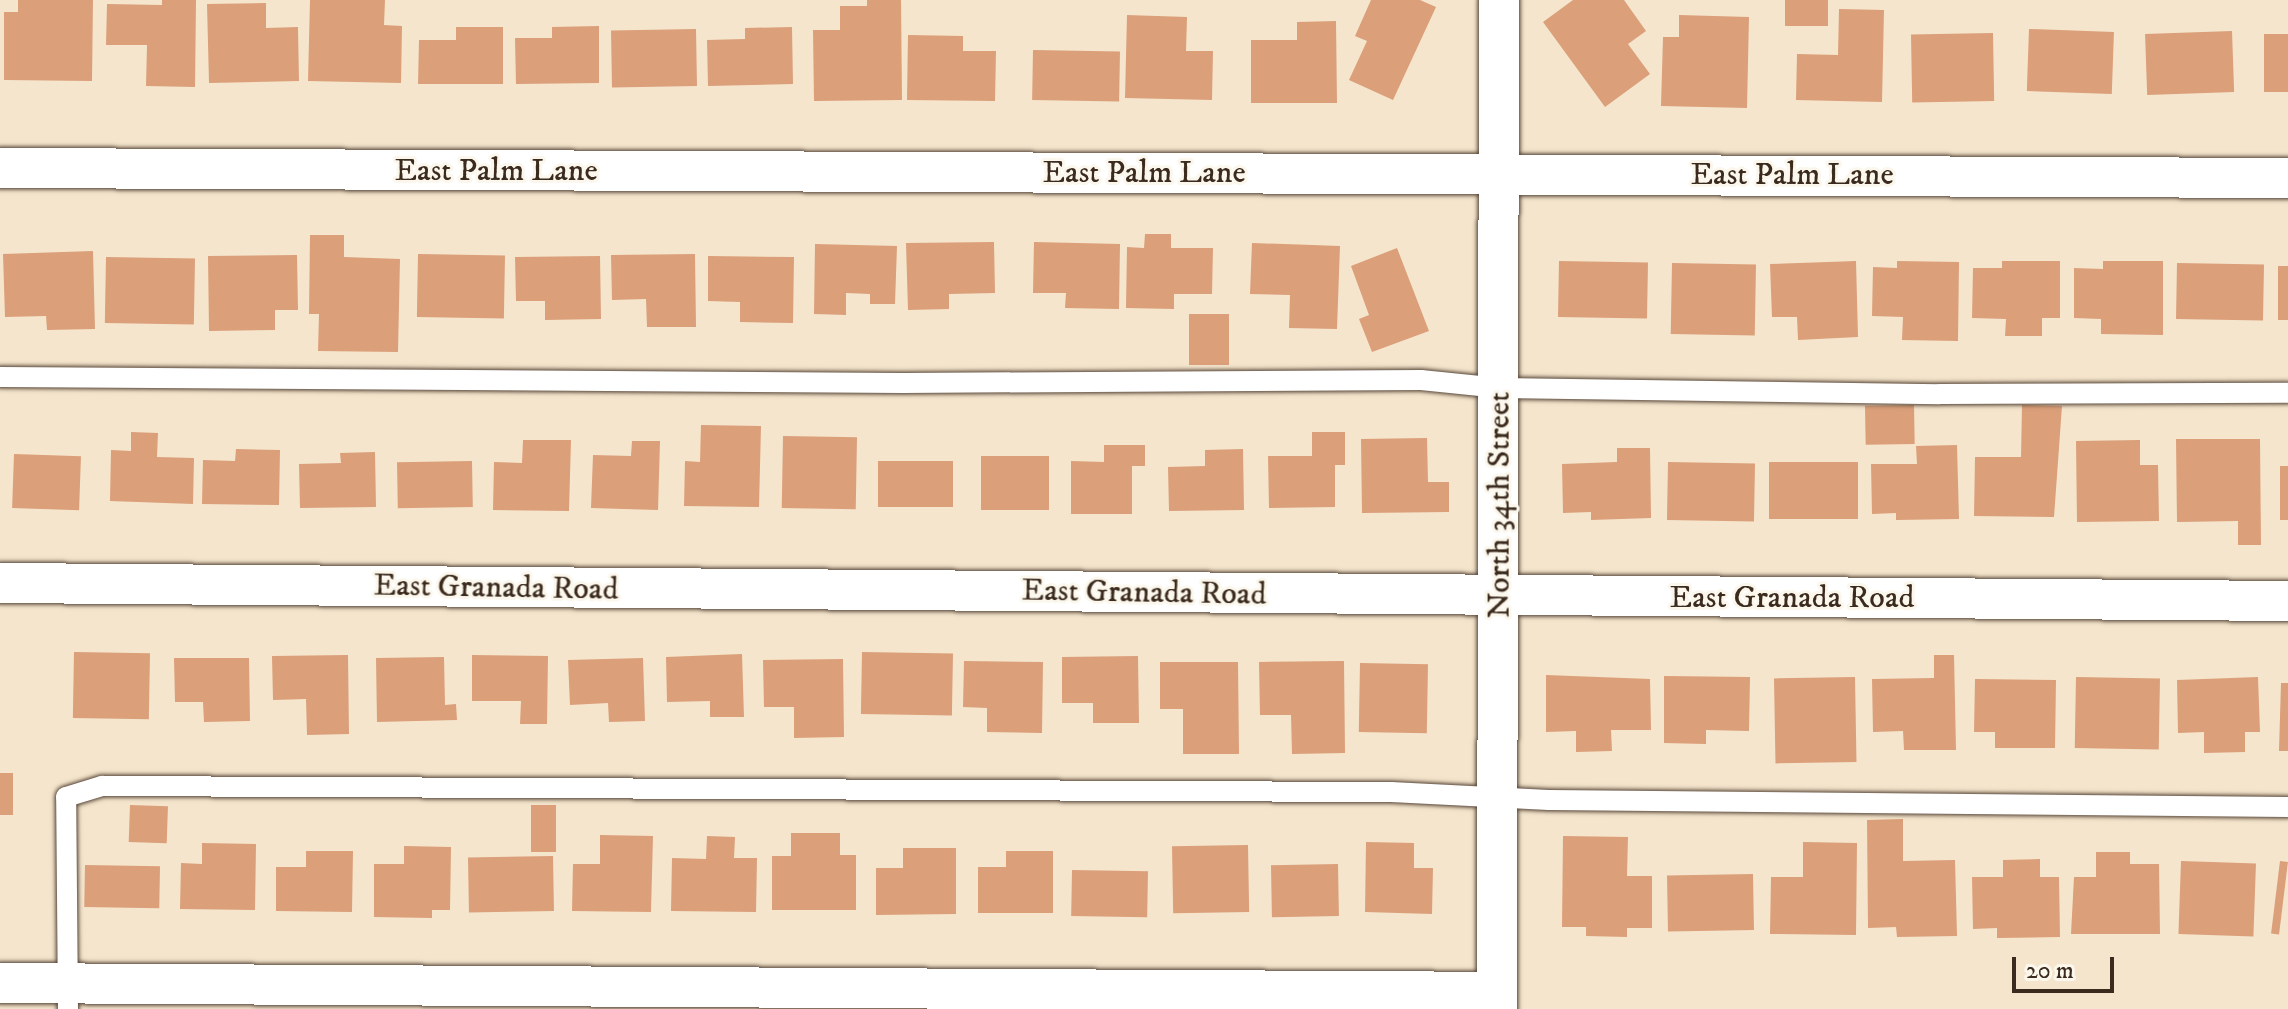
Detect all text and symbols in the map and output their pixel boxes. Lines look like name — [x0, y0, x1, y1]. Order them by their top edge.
street label: East Palm Lane — [394, 152, 598, 190]
street label: East Palm Lane — [1042, 154, 1246, 192]
street label: East Palm Lane — [1690, 156, 1894, 194]
street label: North 34th Street — [1481, 392, 1519, 618]
street label: East Granada Road — [373, 567, 619, 609]
street label: East Granada Road — [1021, 572, 1267, 614]
street label: East Granada Road — [1670, 579, 1914, 617]
scale bar — [2016, 941, 2118, 991]
text: 20 m — [2026, 956, 2074, 986]

